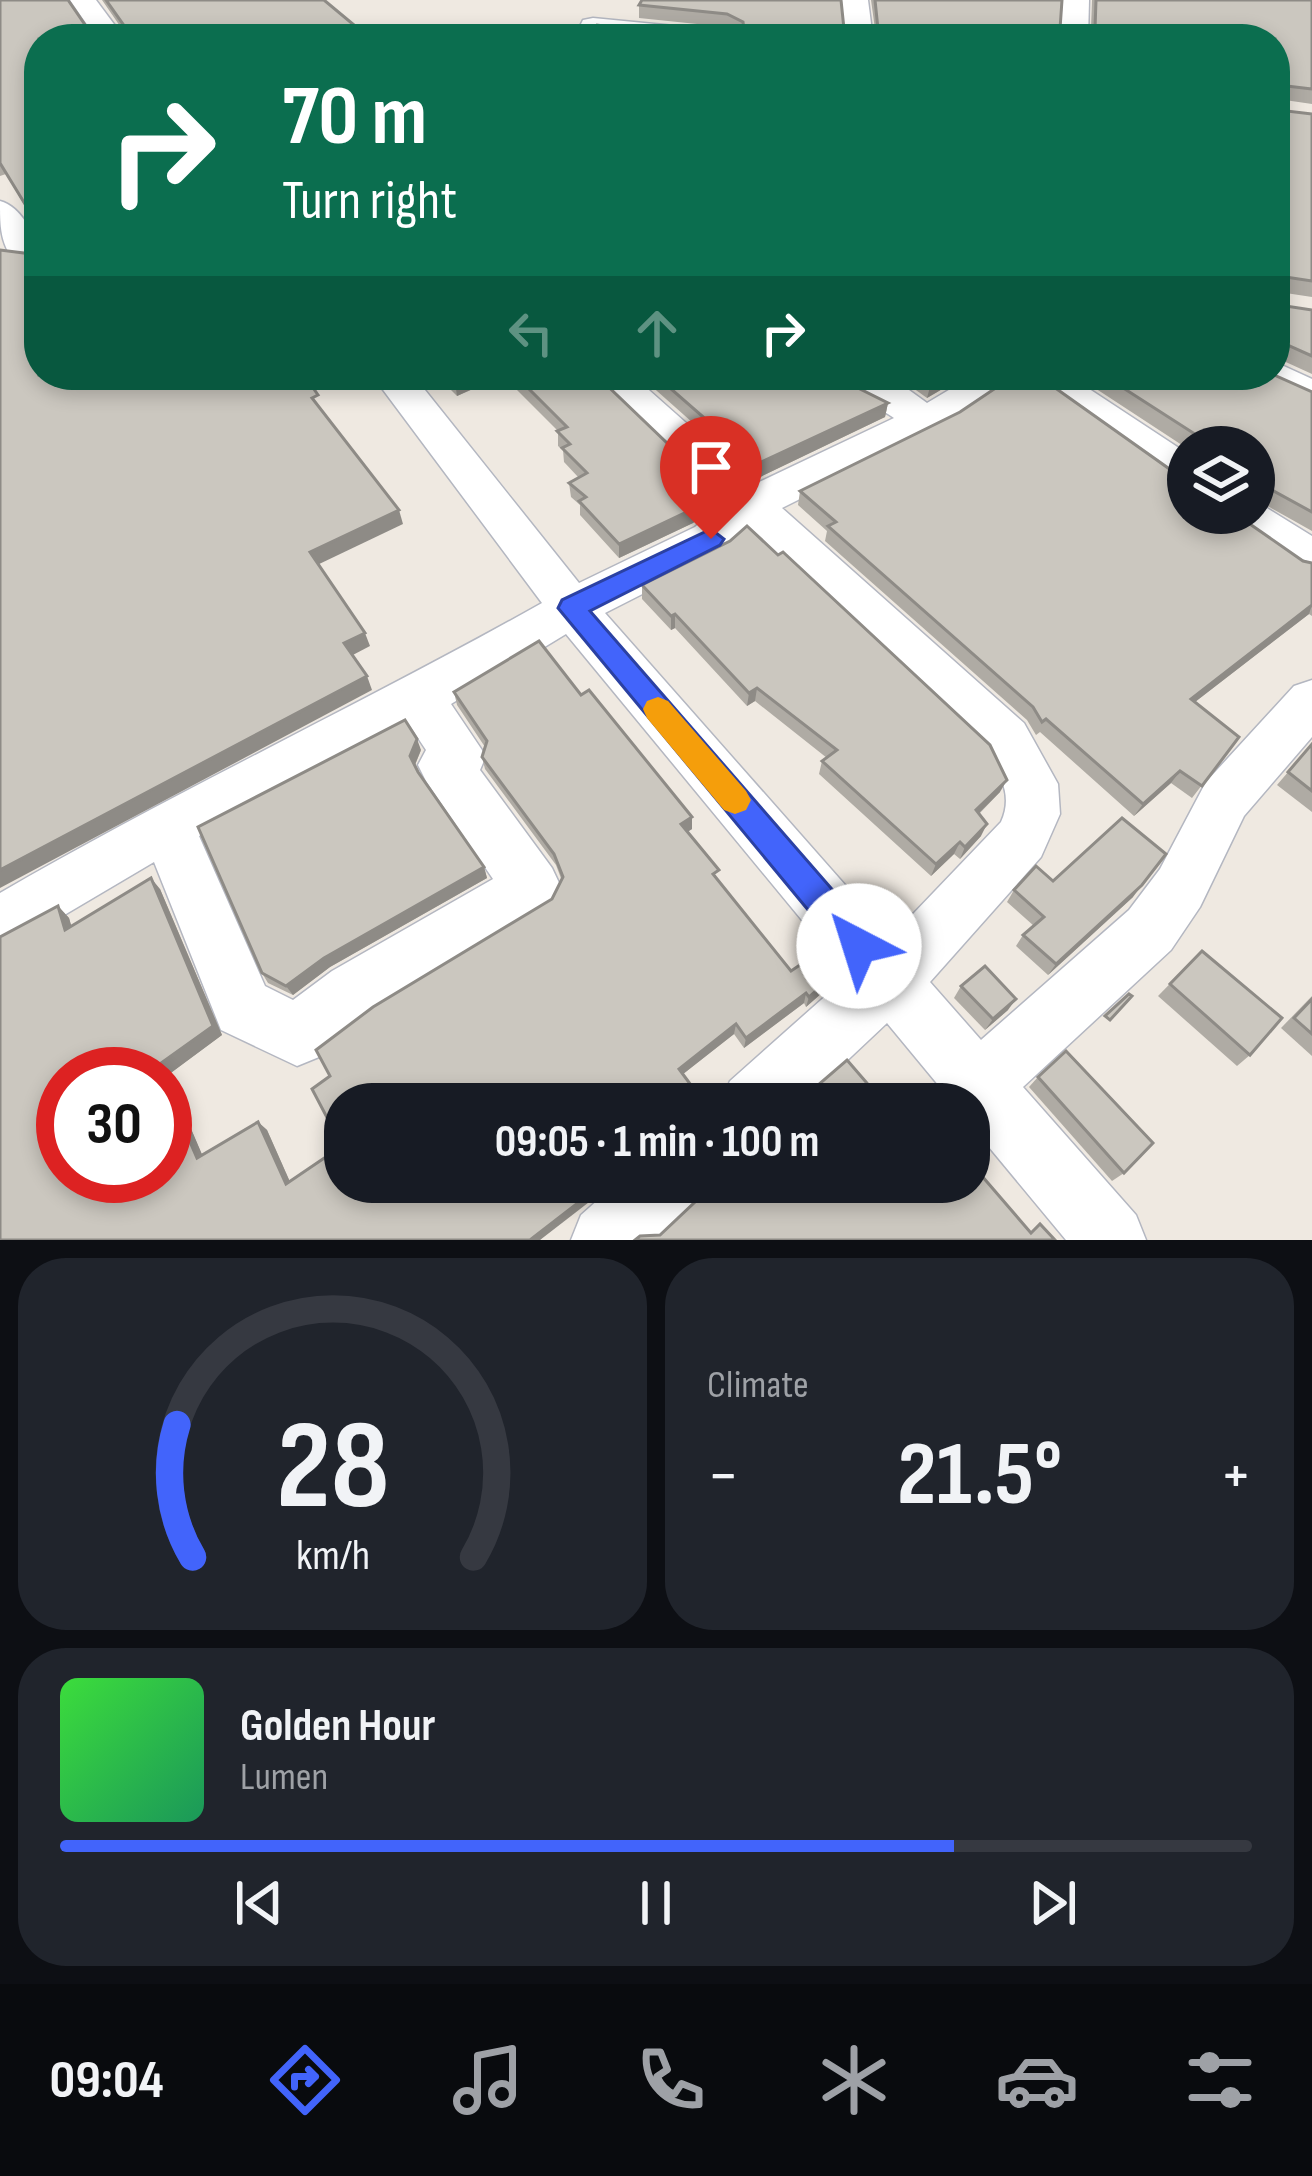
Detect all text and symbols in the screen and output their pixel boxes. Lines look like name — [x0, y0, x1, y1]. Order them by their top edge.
text: 70 m — [282, 67, 427, 168]
icon: right — [84, 72, 240, 228]
text: Turn right — [282, 169, 457, 234]
icon: left — [498, 300, 564, 366]
icon: ahead — [624, 300, 690, 366]
icon: right — [750, 300, 816, 366]
pin — [660, 416, 762, 539]
map controls — [1167, 426, 1275, 534]
button: layers — [1167, 426, 1275, 534]
icon: arrive — [678, 434, 744, 500]
position arrow — [796, 883, 922, 1009]
speed limit sign: 30 — [36, 1047, 192, 1203]
text: 09:05 · 1 min · 100 m — [495, 1115, 819, 1170]
text: Climate — [707, 1362, 809, 1409]
text: 28 — [276, 1394, 389, 1543]
text: 21.5° — [897, 1422, 1062, 1530]
text: − — [707, 1437, 739, 1516]
text: + — [1220, 1437, 1252, 1516]
text: km/h — [295, 1530, 370, 1582]
text: Golden Hour — [240, 1699, 435, 1754]
text: Lumen — [240, 1754, 328, 1801]
icon: previous — [226, 1870, 292, 1936]
icon: pause — [623, 1870, 689, 1936]
icon: next — [1020, 1870, 1086, 1936]
icon: directions — [263, 2038, 347, 2122]
icon: music — [446, 2038, 530, 2122]
icon: phone — [629, 2038, 713, 2122]
icon: climate — [812, 2038, 896, 2122]
icon: car — [995, 2038, 1079, 2122]
icon: filters — [1178, 2038, 1262, 2122]
text: 09:04 — [50, 2048, 164, 2113]

